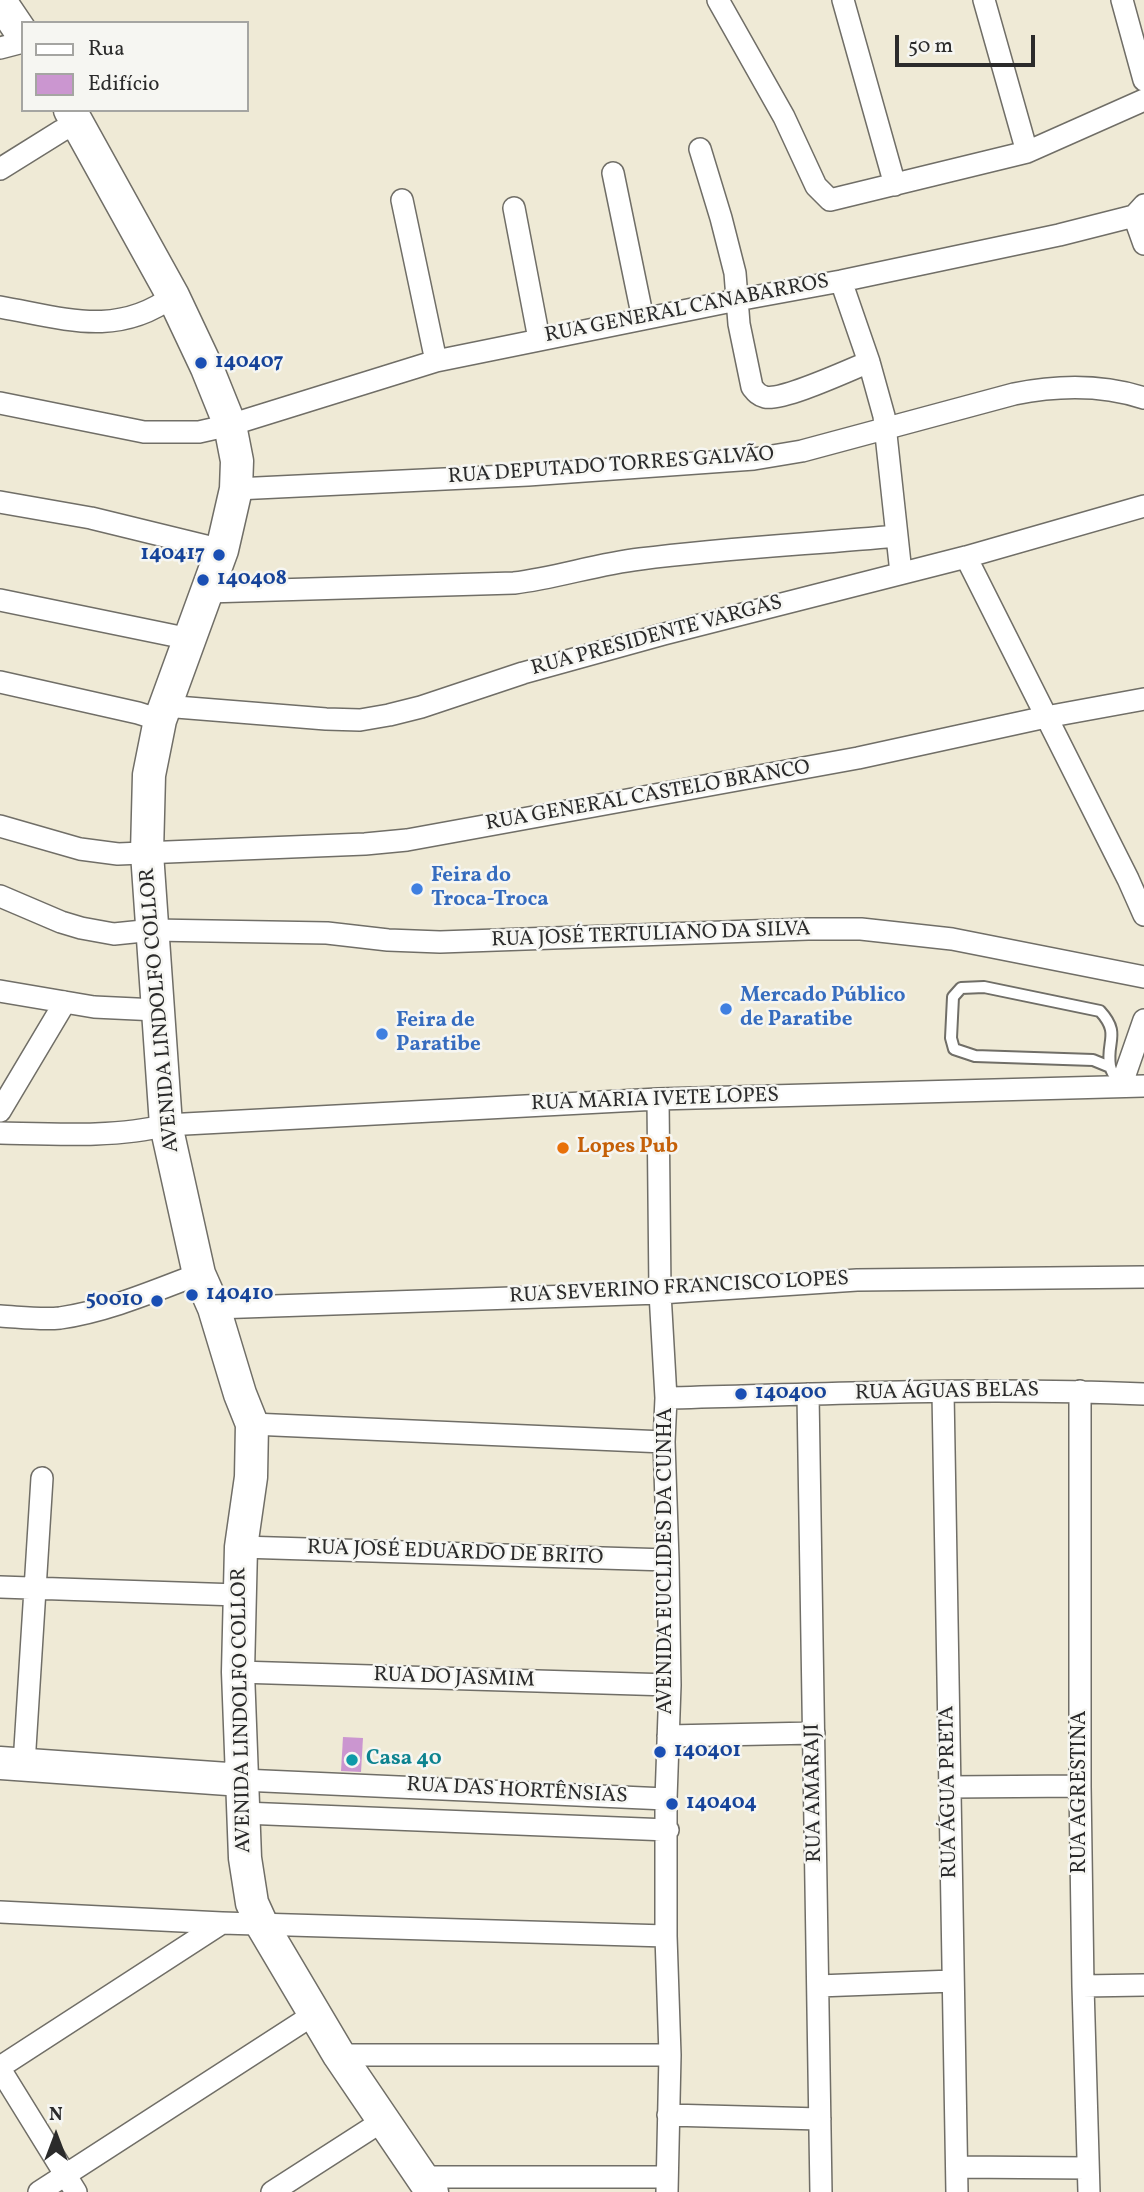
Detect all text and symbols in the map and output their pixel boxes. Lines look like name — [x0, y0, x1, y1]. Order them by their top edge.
legend — [21, 21, 248, 112]
scale bar — [899, 21, 1039, 65]
text: 50 m — [908, 32, 953, 61]
text: Rua — [88, 35, 125, 64]
text: Edifício — [88, 70, 160, 99]
street label: RUA GENERAL CANABARROS — [543, 270, 831, 350]
place label: 140407 — [215, 350, 284, 376]
marker: 140407 — [193, 355, 209, 371]
street label: RUA DEPUTADO TORRES GALVÃO — [447, 443, 775, 491]
place label: 140417 — [140, 542, 205, 568]
marker: 140417 — [211, 547, 227, 563]
place label: 140408 — [217, 567, 287, 593]
marker: 140408 — [195, 572, 211, 588]
street label: RUA PRESIDENTE VARGAS — [529, 591, 785, 683]
street label: RUA GENERAL CASTELO BRANCO — [484, 756, 812, 838]
place label: Feira do Troca-Troca — [431, 864, 549, 914]
street label: AVENIDA LINDOLFO COLLOR — [136, 866, 186, 1154]
marker: Feira do Troca-Troca — [409, 881, 425, 897]
street label: RUA JOSÉ TERTULIANO DA SILVA — [491, 918, 811, 954]
place label: Mercado Público de Paratibe — [740, 984, 906, 1034]
marker: Mercado Público de Paratibe — [718, 1001, 734, 1017]
place label: Feira de Paratibe — [396, 1009, 481, 1059]
marker: Feira de Paratibe — [374, 1026, 390, 1042]
street label: RUA MARIA IVETE LOPES — [531, 1084, 779, 1118]
place label: Lopes Pub — [577, 1135, 678, 1161]
marker: Lopes Pub — [555, 1140, 571, 1156]
street label: RUA SEVERINO FRANCISCO LOPES — [509, 1268, 849, 1310]
place label: 140410 — [206, 1282, 273, 1308]
marker: 140410 — [184, 1287, 200, 1303]
place label: 50010 — [86, 1288, 143, 1314]
marker: 50010 — [149, 1293, 165, 1309]
street label: RUA ÁGUAS BELAS — [855, 1379, 1039, 1407]
place label: 140400 — [755, 1381, 827, 1407]
marker: 140400 — [733, 1386, 749, 1402]
street label: AVENIDA EUCLIDES DA CUNHA — [654, 1408, 680, 1714]
street label: RUA JOSÉ EDUARDO DE BRITO — [306, 1536, 604, 1572]
street label: AVENIDA LINDOLFO COLLOR — [228, 1567, 258, 1853]
street label: RUA DO JASMIM — [373, 1664, 535, 1694]
street label: RUA ÁGUA PRETA — [936, 1705, 964, 1879]
street label: RUA AGRESTINA — [1068, 1710, 1094, 1874]
street label: RUA AMARAJI — [801, 1723, 829, 1863]
place label: 140401 — [674, 1739, 741, 1765]
marker: 140401 — [652, 1744, 668, 1760]
place label: Casa 40 — [366, 1747, 442, 1773]
marker: Casa 40 — [344, 1752, 360, 1768]
street label: RUA DAS HORTÊNSIAS — [406, 1774, 628, 1810]
place label: 140404 — [686, 1791, 757, 1817]
marker: 140404 — [664, 1796, 680, 1812]
north arrow — [21, 2101, 91, 2171]
text: N — [49, 2102, 63, 2128]

